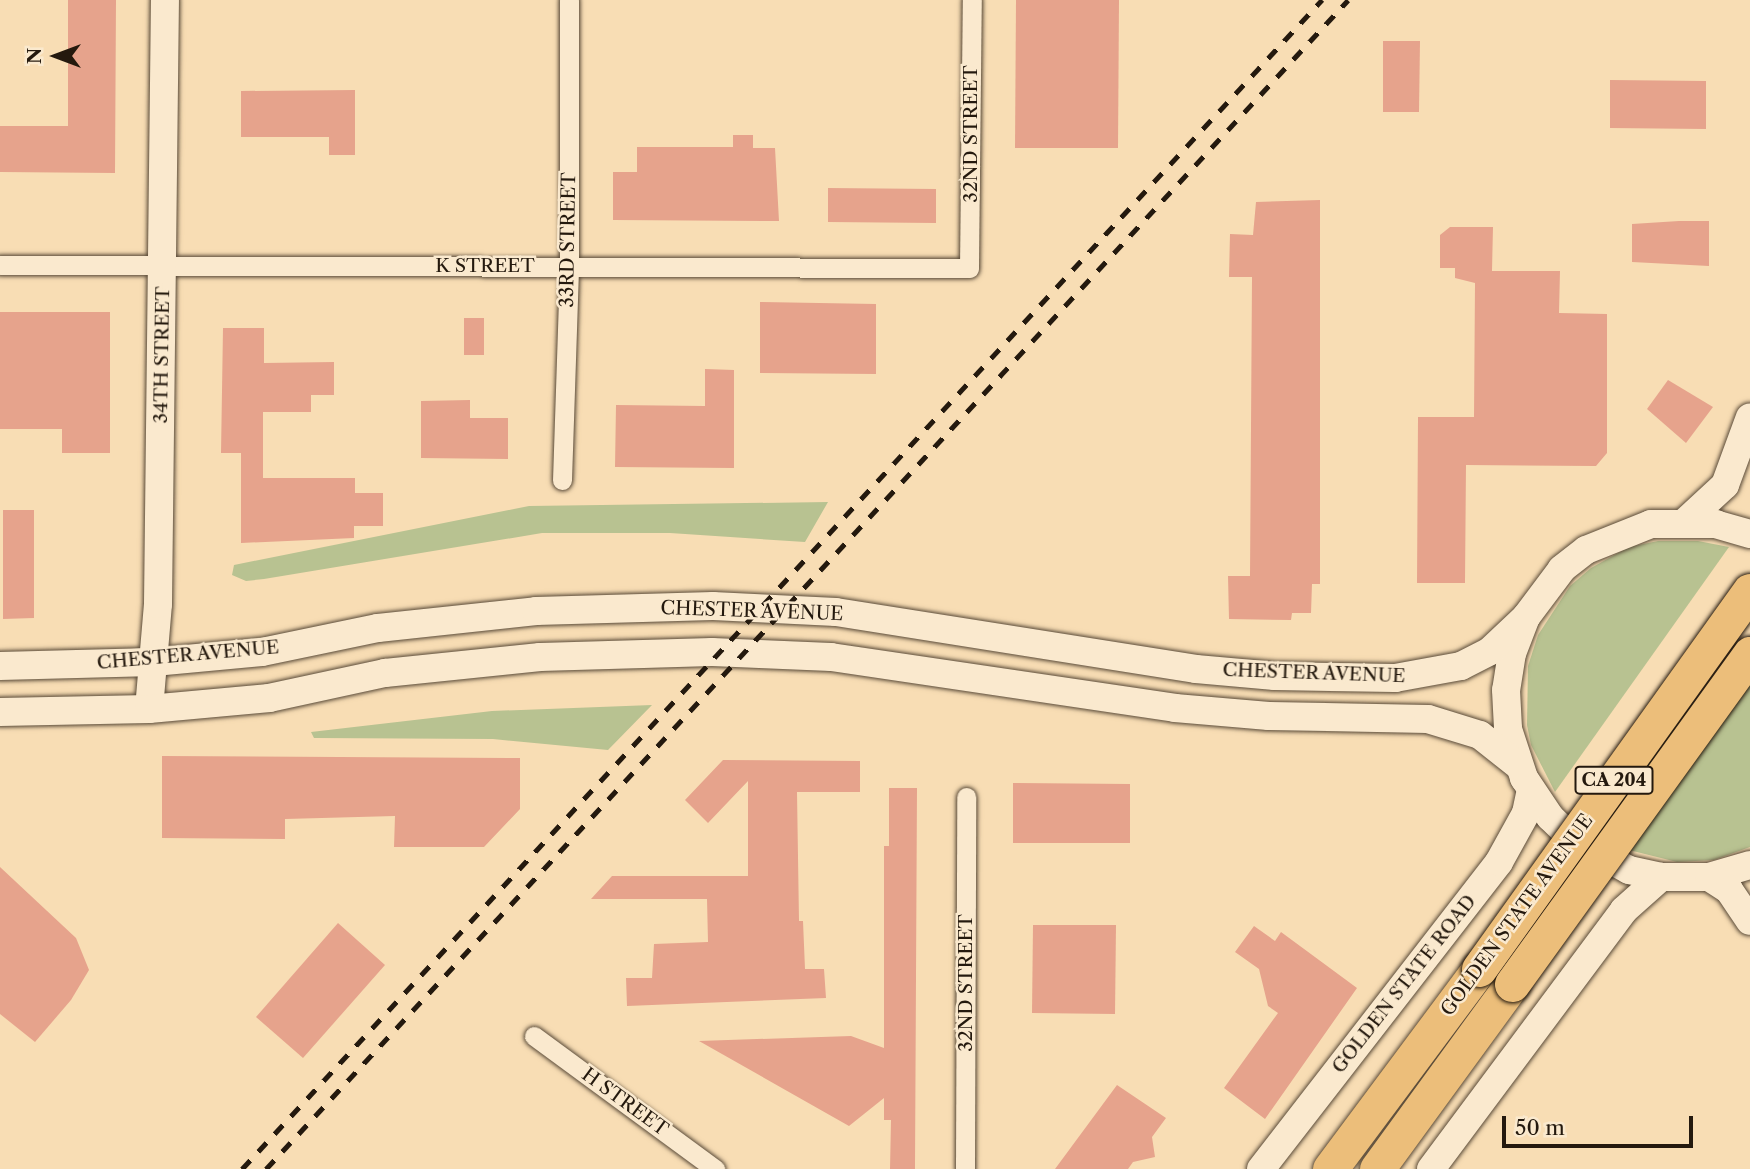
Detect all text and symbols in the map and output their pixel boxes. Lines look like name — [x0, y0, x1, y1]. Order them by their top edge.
north arrow — [21, 21, 91, 91]
text: N — [23, 48, 46, 64]
street label: 32ND STREET — [960, 65, 982, 203]
street label: 33RD STREET — [555, 172, 581, 308]
street label: K STREET — [435, 255, 535, 277]
street label: 34TH STREET — [149, 286, 175, 424]
street label: CHESTER AVENUE — [659, 596, 845, 626]
street label: CHESTER AVENUE — [95, 636, 281, 674]
street label: CHESTER AVENUE — [1221, 658, 1407, 688]
road number: CA 204 — [1574, 766, 1654, 794]
street label: GOLDEN STATE AVENUE — [1436, 809, 1598, 1021]
street label: GOLDEN STATE ROAD — [1327, 890, 1481, 1078]
street label: 32ND STREET — [955, 914, 977, 1052]
street label: H STREET — [577, 1063, 673, 1141]
scale bar — [1505, 1102, 1696, 1146]
text: 50 m — [1515, 1115, 1565, 1140]

